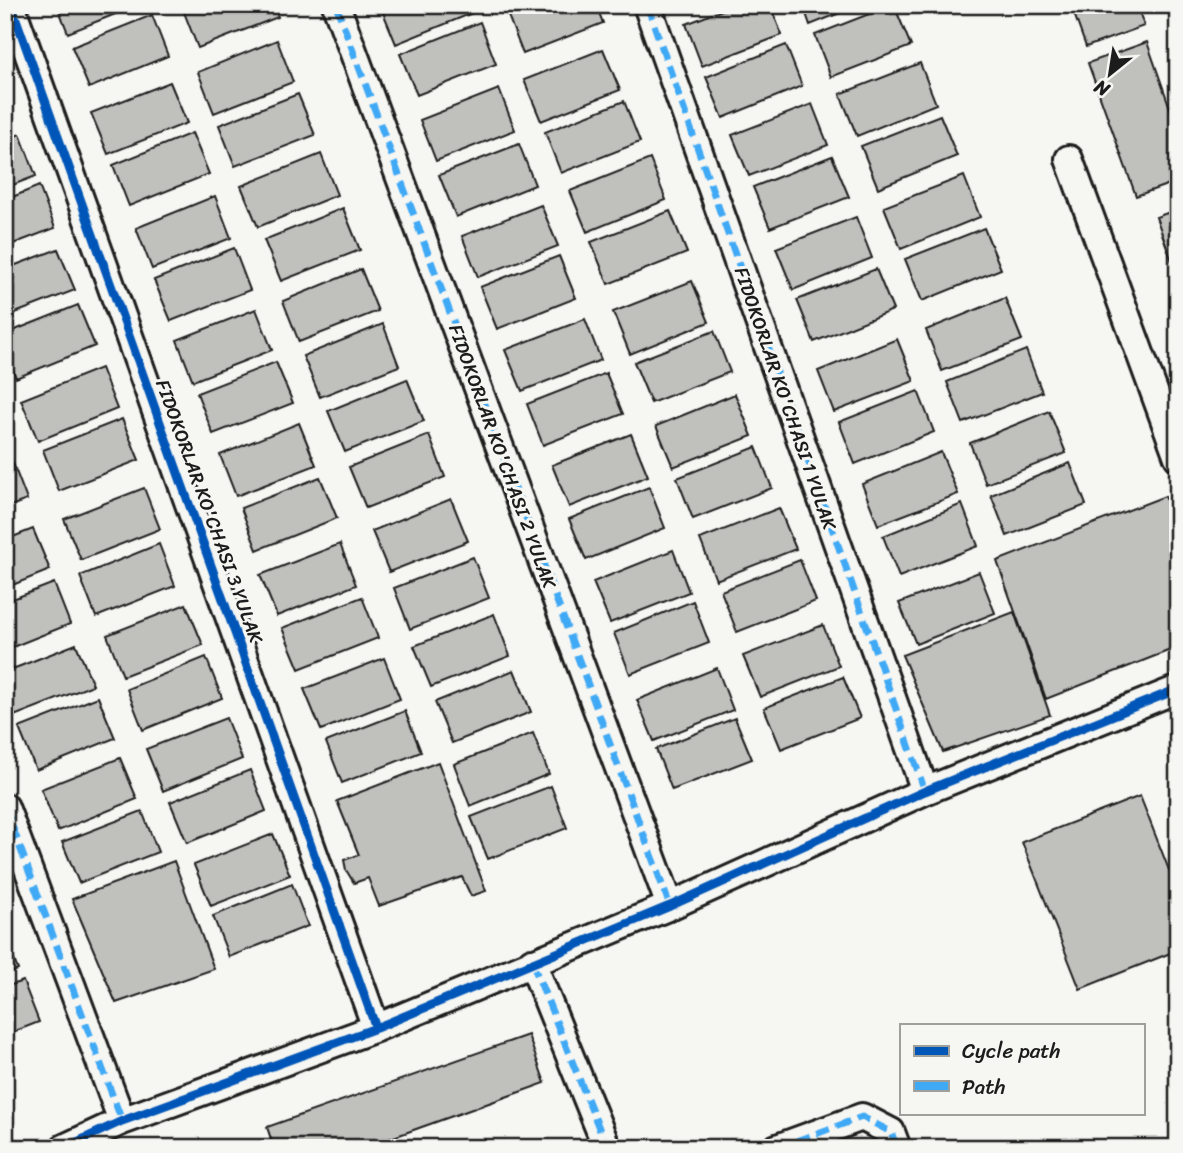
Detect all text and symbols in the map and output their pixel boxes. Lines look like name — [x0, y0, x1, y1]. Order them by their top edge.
north arrow — [1074, 38, 1144, 108]
text: N — [1087, 70, 1117, 106]
street label: FIDOKORLAR KO'CHASI 1 YULAK — [725, 262, 847, 535]
street label: FIDOKORLAR KO'CHASI 2 YULAK — [439, 319, 566, 594]
street label: FIDOKORLAR KO'CHASI 3 YULAK — [146, 375, 273, 649]
legend — [900, 1024, 1144, 1114]
text: Cycle path — [962, 1032, 1061, 1070]
text: Path — [962, 1068, 1005, 1106]

